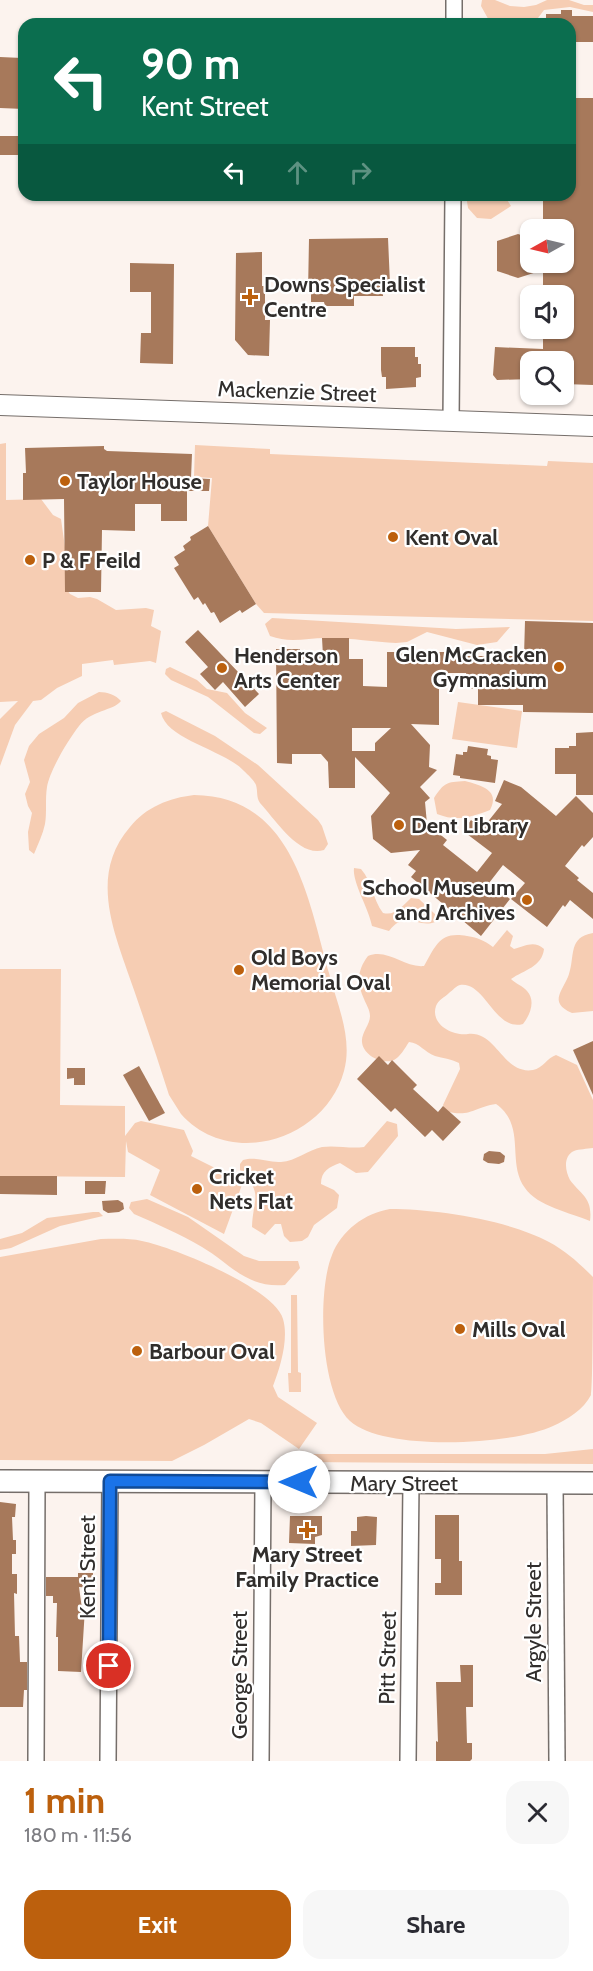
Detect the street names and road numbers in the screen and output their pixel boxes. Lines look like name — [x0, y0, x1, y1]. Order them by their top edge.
street label: Mackenzie Street — [217, 375, 377, 408]
street label: Mary Street — [350, 1470, 459, 1497]
street label: Kent Street — [74, 1514, 101, 1619]
street label: Argyle Street — [520, 1561, 547, 1682]
street label: George Street — [226, 1610, 253, 1739]
street label: Pitt Street — [373, 1610, 402, 1705]

